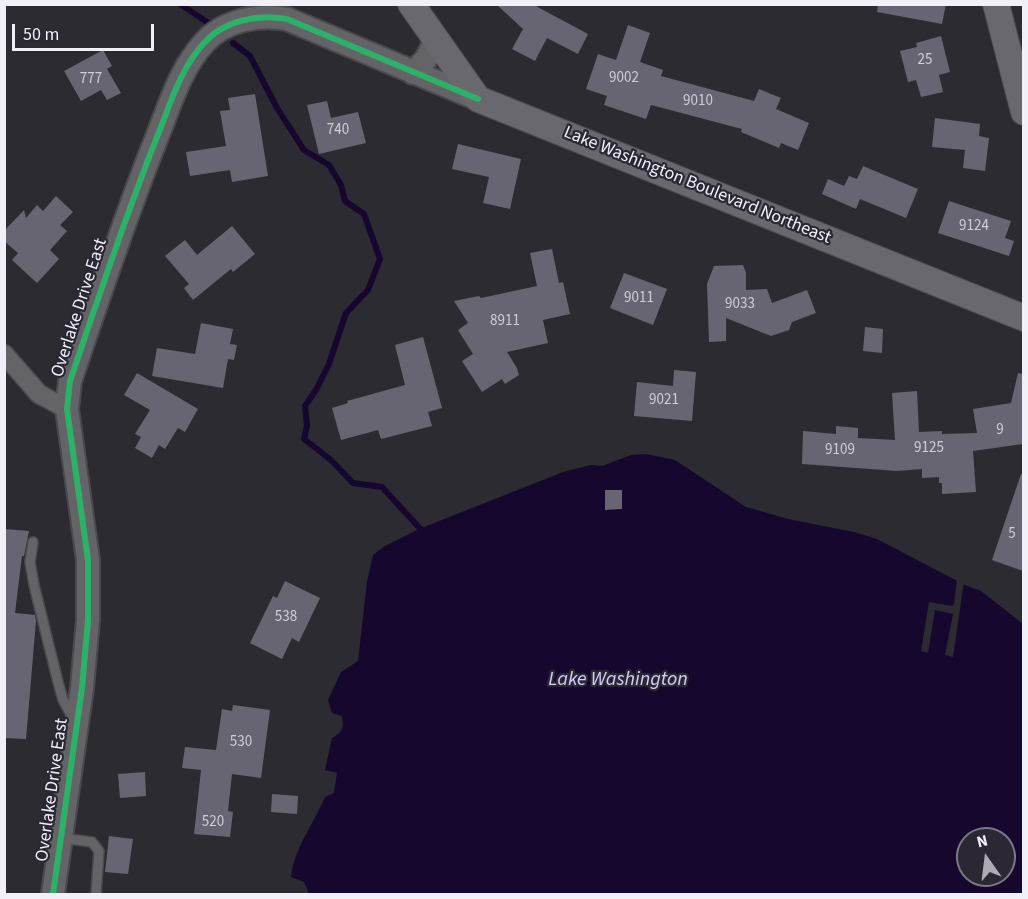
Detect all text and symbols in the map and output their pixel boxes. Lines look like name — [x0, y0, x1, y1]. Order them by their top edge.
scale bar — [15, 12, 158, 50]
text: 50 m — [23, 22, 59, 47]
house number: 25 — [918, 52, 932, 70]
house number: 9002 — [609, 70, 639, 88]
house number: 777 — [80, 71, 102, 89]
house number: 9010 — [683, 93, 713, 111]
house number: 740 — [327, 122, 349, 140]
street label: Lake Washington Boulevard Northeast — [560, 122, 834, 250]
house number: 9124 — [959, 218, 989, 236]
street label: Overlake Drive East — [47, 236, 113, 380]
house number: 9011 — [624, 290, 654, 308]
house number: 9033 — [725, 296, 755, 314]
house number: 8911 — [490, 313, 520, 331]
house number: 9021 — [649, 392, 679, 410]
house number: 9 — [996, 422, 1004, 440]
house number: 9125 — [914, 440, 944, 458]
house number: 9109 — [825, 442, 855, 460]
house number: 5 — [1008, 526, 1016, 544]
house number: 538 — [275, 609, 297, 627]
water label: Lake Washington — [548, 669, 688, 693]
street label: Overlake Drive East — [32, 717, 74, 863]
house number: 530 — [230, 734, 252, 752]
house number: 520 — [202, 814, 224, 832]
north arrow — [956, 827, 1016, 887]
text: N — [974, 830, 990, 853]

